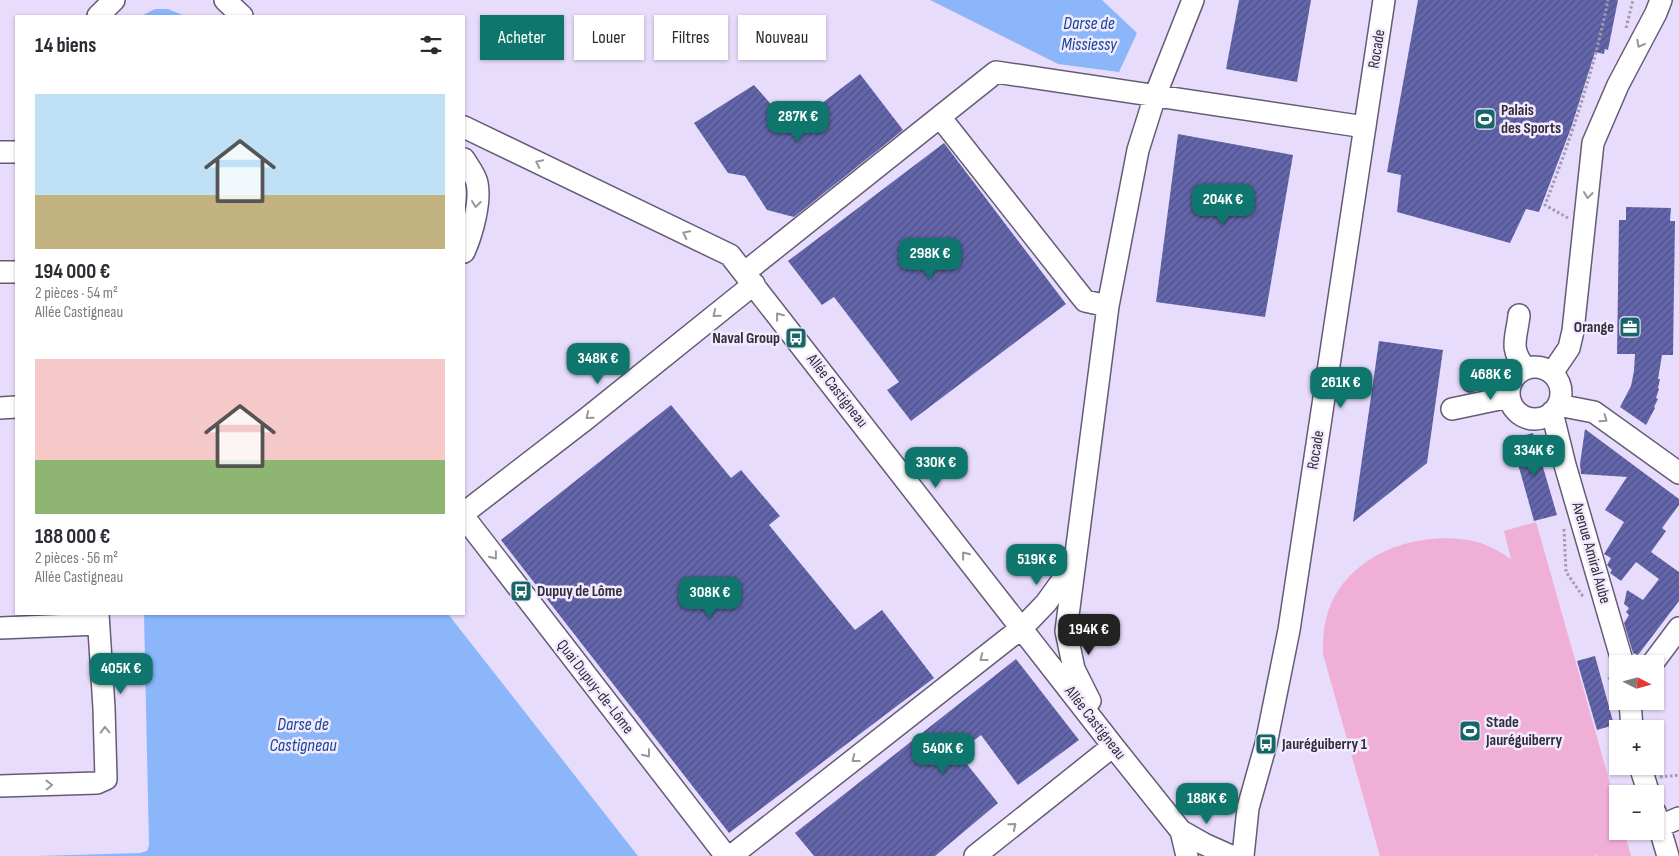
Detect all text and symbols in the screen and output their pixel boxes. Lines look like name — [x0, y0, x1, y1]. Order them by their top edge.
water label: Darse de Missiessy — [1061, 13, 1118, 55]
chip: Acheter — [480, 15, 564, 60]
chip: Louer — [574, 15, 644, 60]
chip: Filtres — [654, 15, 728, 60]
chip: Nouveau — [738, 15, 826, 60]
street label: Rocade — [1365, 28, 1389, 70]
icon: filters — [417, 31, 445, 59]
text: 14 biens — [35, 33, 96, 58]
one-way arrow — [1636, 39, 1646, 48]
pin: 287K € — [757, 100, 839, 143]
place label: Palais des Sports — [1501, 101, 1561, 138]
text: 287K € — [778, 107, 818, 126]
sports icon: Palais des Sports — [1473, 107, 1497, 131]
icon: home — [195, 126, 285, 216]
one-way arrow — [535, 159, 544, 170]
pin: 204K € — [1182, 184, 1264, 226]
text: 204K € — [1203, 190, 1243, 209]
one-way arrow — [1583, 192, 1594, 200]
one-way arrow — [471, 200, 482, 208]
one-way arrow — [682, 229, 691, 240]
pin: 298K € — [889, 238, 971, 280]
text: 298K € — [910, 244, 950, 263]
text: 194 000 € — [35, 259, 110, 284]
text: 2 pièces · 54 m² — [35, 284, 118, 303]
text: Allée Castigneau — [35, 303, 123, 322]
one-way arrow — [712, 309, 721, 318]
one-way arrow — [776, 312, 785, 322]
office icon: Orange — [1618, 315, 1642, 339]
place label: Orange — [1574, 318, 1614, 337]
bus stop icon: Naval Group — [784, 326, 808, 350]
place label: Naval Group — [712, 329, 780, 348]
pin: 348K € — [557, 342, 639, 385]
text: 348K € — [578, 349, 618, 368]
street label: Allée Castigneau — [802, 350, 872, 432]
pin: 468K € — [1450, 358, 1532, 401]
text: 468K € — [1470, 365, 1512, 384]
pin: 261K € — [1300, 366, 1382, 409]
text: 261K € — [1321, 373, 1361, 392]
icon: home — [195, 391, 285, 481]
one-way arrow — [586, 410, 595, 418]
one-way arrow — [1598, 413, 1608, 422]
street label: Rocade — [1304, 429, 1328, 471]
pin: 334K € — [1493, 434, 1575, 477]
text: 334K € — [1514, 441, 1554, 460]
pin: 330K € — [895, 446, 977, 489]
text: 330K € — [916, 453, 956, 472]
street label: Avenue Amiral Aube — [1567, 499, 1615, 606]
text: 188 000 € — [35, 524, 110, 549]
pin: 519K € — [996, 544, 1078, 586]
text: 2 pièces · 56 m² — [35, 549, 118, 568]
one-way arrow — [488, 550, 496, 559]
text: 519K € — [1017, 550, 1057, 569]
one-way arrow — [962, 552, 970, 561]
text: Allée Castigneau — [35, 568, 123, 587]
pin: 308K € — [669, 576, 751, 619]
bus stop icon: Dupuy de Lôme — [509, 579, 533, 603]
place label: Dupuy de Lôme — [537, 582, 622, 601]
text: 308K € — [690, 583, 730, 602]
pin: 194K € — [1048, 614, 1130, 656]
text: 194K € — [1069, 620, 1109, 639]
street label: Quai Dupuy-de-Lôme — [552, 636, 638, 738]
pin: 405K € — [80, 652, 162, 695]
one-way arrow — [980, 653, 989, 661]
north arrow — [1609, 655, 1664, 710]
map controls — [1609, 655, 1664, 840]
text: 405K € — [101, 659, 141, 678]
street label: Allée Castigneau — [1060, 682, 1130, 764]
place label: Stade Jauréguiberry — [1485, 713, 1563, 750]
water label: Darse de Castigneau — [269, 714, 337, 756]
sports icon: Stade Jauréguiberry — [1458, 719, 1482, 743]
button: + — [1609, 720, 1664, 775]
one-way arrow — [99, 726, 110, 734]
pin: 540K € — [902, 732, 984, 775]
bus stop icon: Jauréguiberry 1 — [1254, 732, 1278, 756]
place label: Jauréguiberry 1 — [1281, 735, 1368, 754]
text: 540K € — [923, 739, 963, 758]
one-way arrow — [641, 748, 650, 757]
one-way arrow — [852, 753, 861, 761]
one-way arrow — [45, 779, 53, 790]
pin: 188K € — [1166, 782, 1248, 825]
button: − — [1609, 785, 1664, 840]
text: 188K € — [1187, 789, 1227, 808]
one-way arrow — [1007, 823, 1016, 831]

